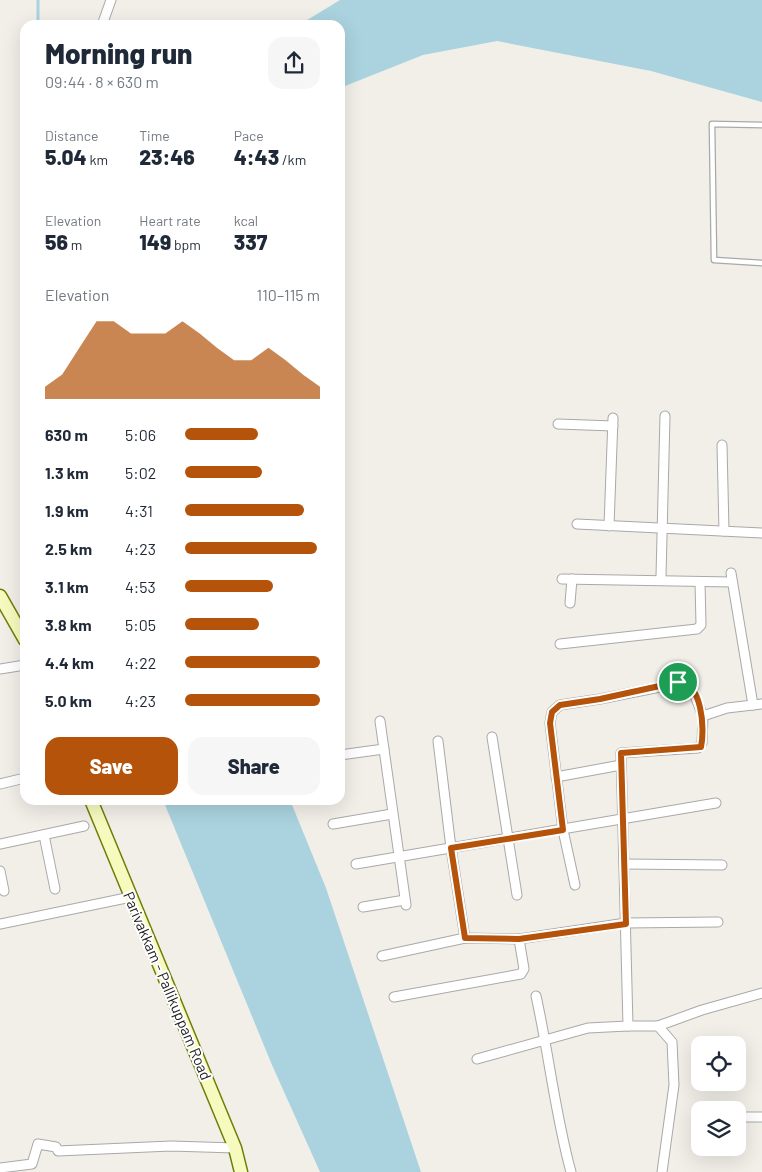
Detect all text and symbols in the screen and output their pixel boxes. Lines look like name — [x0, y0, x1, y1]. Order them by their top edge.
text: Morning run — [45, 36, 193, 70]
button: share — [268, 37, 320, 89]
text: 09:44 · 8 × 630 m — [45, 72, 159, 91]
text: Distance — [45, 127, 98, 144]
text: Time — [139, 127, 170, 144]
text: Pace — [234, 127, 264, 144]
text: 5.04 — [45, 144, 87, 169]
text: 23:46 — [139, 144, 195, 169]
text: 4:43 — [234, 144, 279, 169]
text: km — [87, 151, 108, 168]
text: /km — [279, 151, 306, 168]
text: Elevation — [45, 212, 101, 229]
text: Heart rate — [139, 212, 201, 229]
text: kcal — [234, 212, 258, 229]
text: 56 — [45, 229, 68, 254]
text: 149 — [139, 229, 171, 254]
text: 337 — [234, 229, 267, 254]
text: m — [68, 236, 82, 253]
text: bpm — [171, 236, 201, 253]
text: Elevation — [45, 285, 109, 304]
text: 110–115 m — [257, 285, 320, 304]
text: 630 m — [45, 425, 88, 444]
text: 5:06 — [125, 425, 156, 444]
text: 1.3 km — [45, 463, 89, 482]
text: 5:02 — [125, 463, 156, 482]
text: 1.9 km — [45, 501, 89, 520]
text: 4:31 — [125, 501, 153, 520]
text: 2.5 km — [45, 539, 92, 558]
text: 4:23 — [125, 539, 156, 558]
text: 3.1 km — [45, 577, 89, 596]
text: 4:53 — [125, 577, 156, 596]
text: 3.8 km — [45, 615, 92, 634]
text: 5:05 — [125, 615, 156, 634]
text: 4.4 km — [45, 653, 94, 672]
text: 4:22 — [125, 653, 156, 672]
pin — [657, 661, 699, 703]
icon: arrive — [664, 668, 692, 696]
text: 5.0 km — [45, 691, 92, 710]
text: 4:23 — [125, 691, 156, 710]
button: Save — [45, 737, 178, 795]
button: Share — [188, 737, 320, 795]
street label: Parivakkam - Pallikuppam Road — [120, 889, 216, 1082]
map controls — [691, 1036, 746, 1156]
button: locate — [691, 1036, 746, 1091]
button: layers — [691, 1101, 746, 1156]

